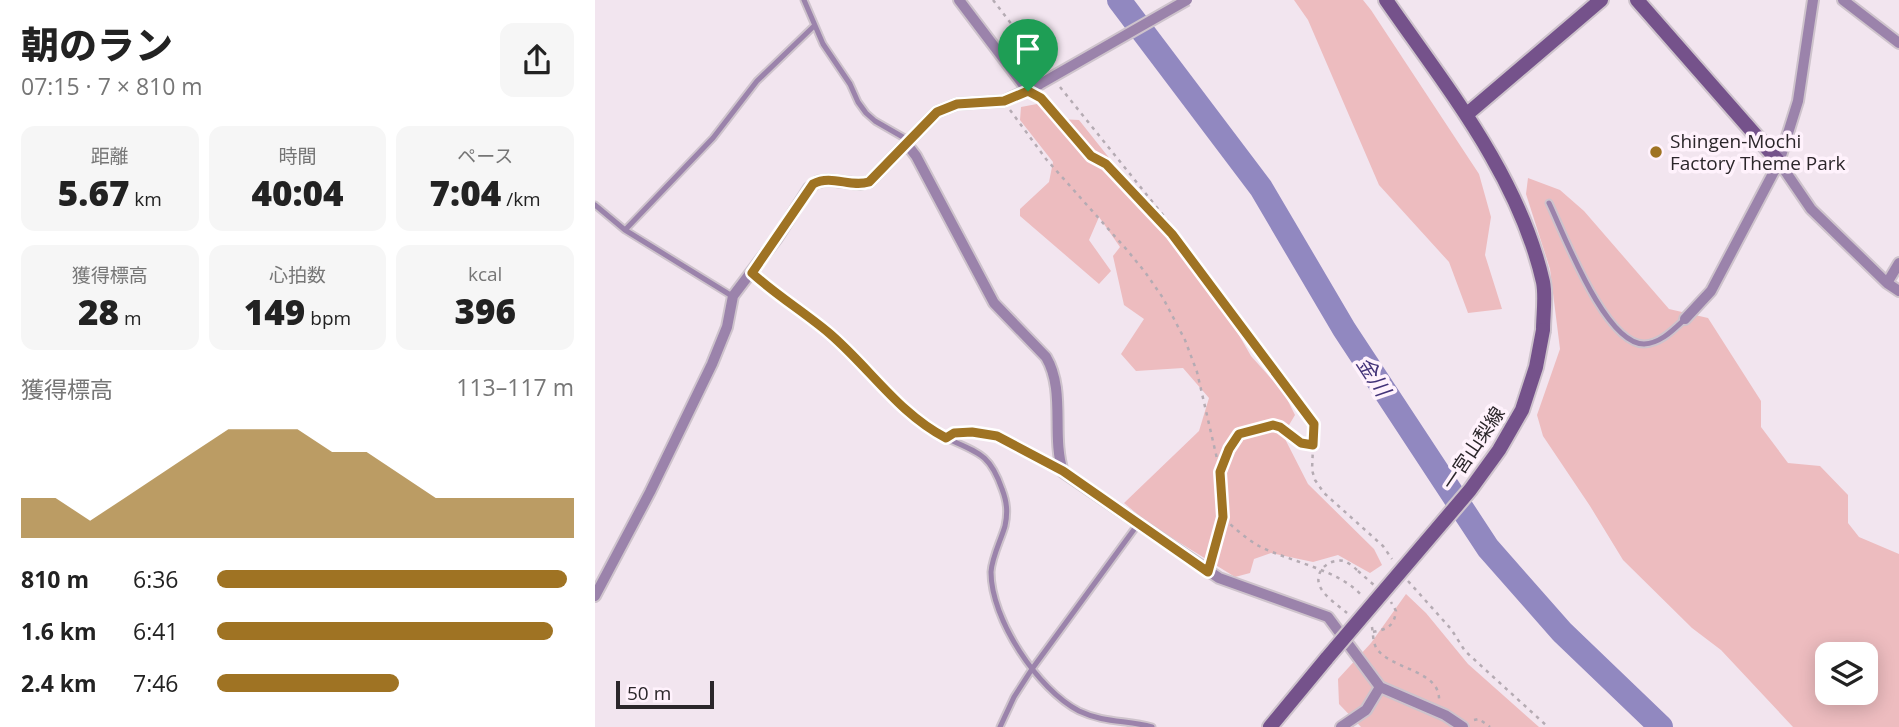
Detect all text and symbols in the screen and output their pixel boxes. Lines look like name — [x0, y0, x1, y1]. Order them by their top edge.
text: 朝のラン — [21, 18, 173, 70]
pin — [998, 19, 1058, 91]
button: share — [500, 23, 574, 97]
icon: arrive — [1009, 30, 1047, 68]
text: 07:15 · 7 × 810 m — [21, 70, 203, 102]
place label: Shingen-Mochi Factory Theme Park — [1670, 128, 1846, 176]
text: 距離 — [91, 143, 129, 169]
text: 時間 — [278, 143, 317, 169]
text: ペース — [457, 143, 513, 169]
marker: Shingen-Mochi Factory Theme Park — [1648, 144, 1664, 160]
text: 5.67 — [58, 169, 129, 216]
text: 40:04 — [251, 169, 344, 216]
text: 7:04 — [430, 169, 501, 216]
text: km — [129, 186, 162, 212]
text: /km — [501, 186, 541, 212]
text: kcal — [468, 261, 502, 287]
text: 獲得標高 — [72, 262, 148, 288]
text: 心拍数 — [269, 262, 326, 288]
text: 396 — [454, 287, 516, 334]
text: 28 — [78, 288, 119, 335]
text: 149 — [244, 288, 305, 335]
text: m — [119, 305, 142, 331]
text: bpm — [305, 305, 351, 331]
water label: 金川 — [1351, 351, 1398, 403]
text: 113–117 m — [456, 371, 574, 403]
text: 獲得標高 — [21, 373, 113, 405]
street label: 一宮山梨線 — [1436, 401, 1510, 495]
text: 810 m — [21, 563, 89, 595]
text: 6:36 — [133, 563, 179, 595]
text: 1.6 km — [21, 615, 97, 647]
text: 6:41 — [133, 615, 179, 647]
map controls — [1815, 642, 1878, 705]
button: layers — [1815, 642, 1878, 705]
text: 2.4 km — [21, 667, 97, 699]
text: 7:46 — [133, 667, 179, 699]
scale bar — [616, 678, 714, 710]
text: 50 m — [627, 680, 671, 706]

